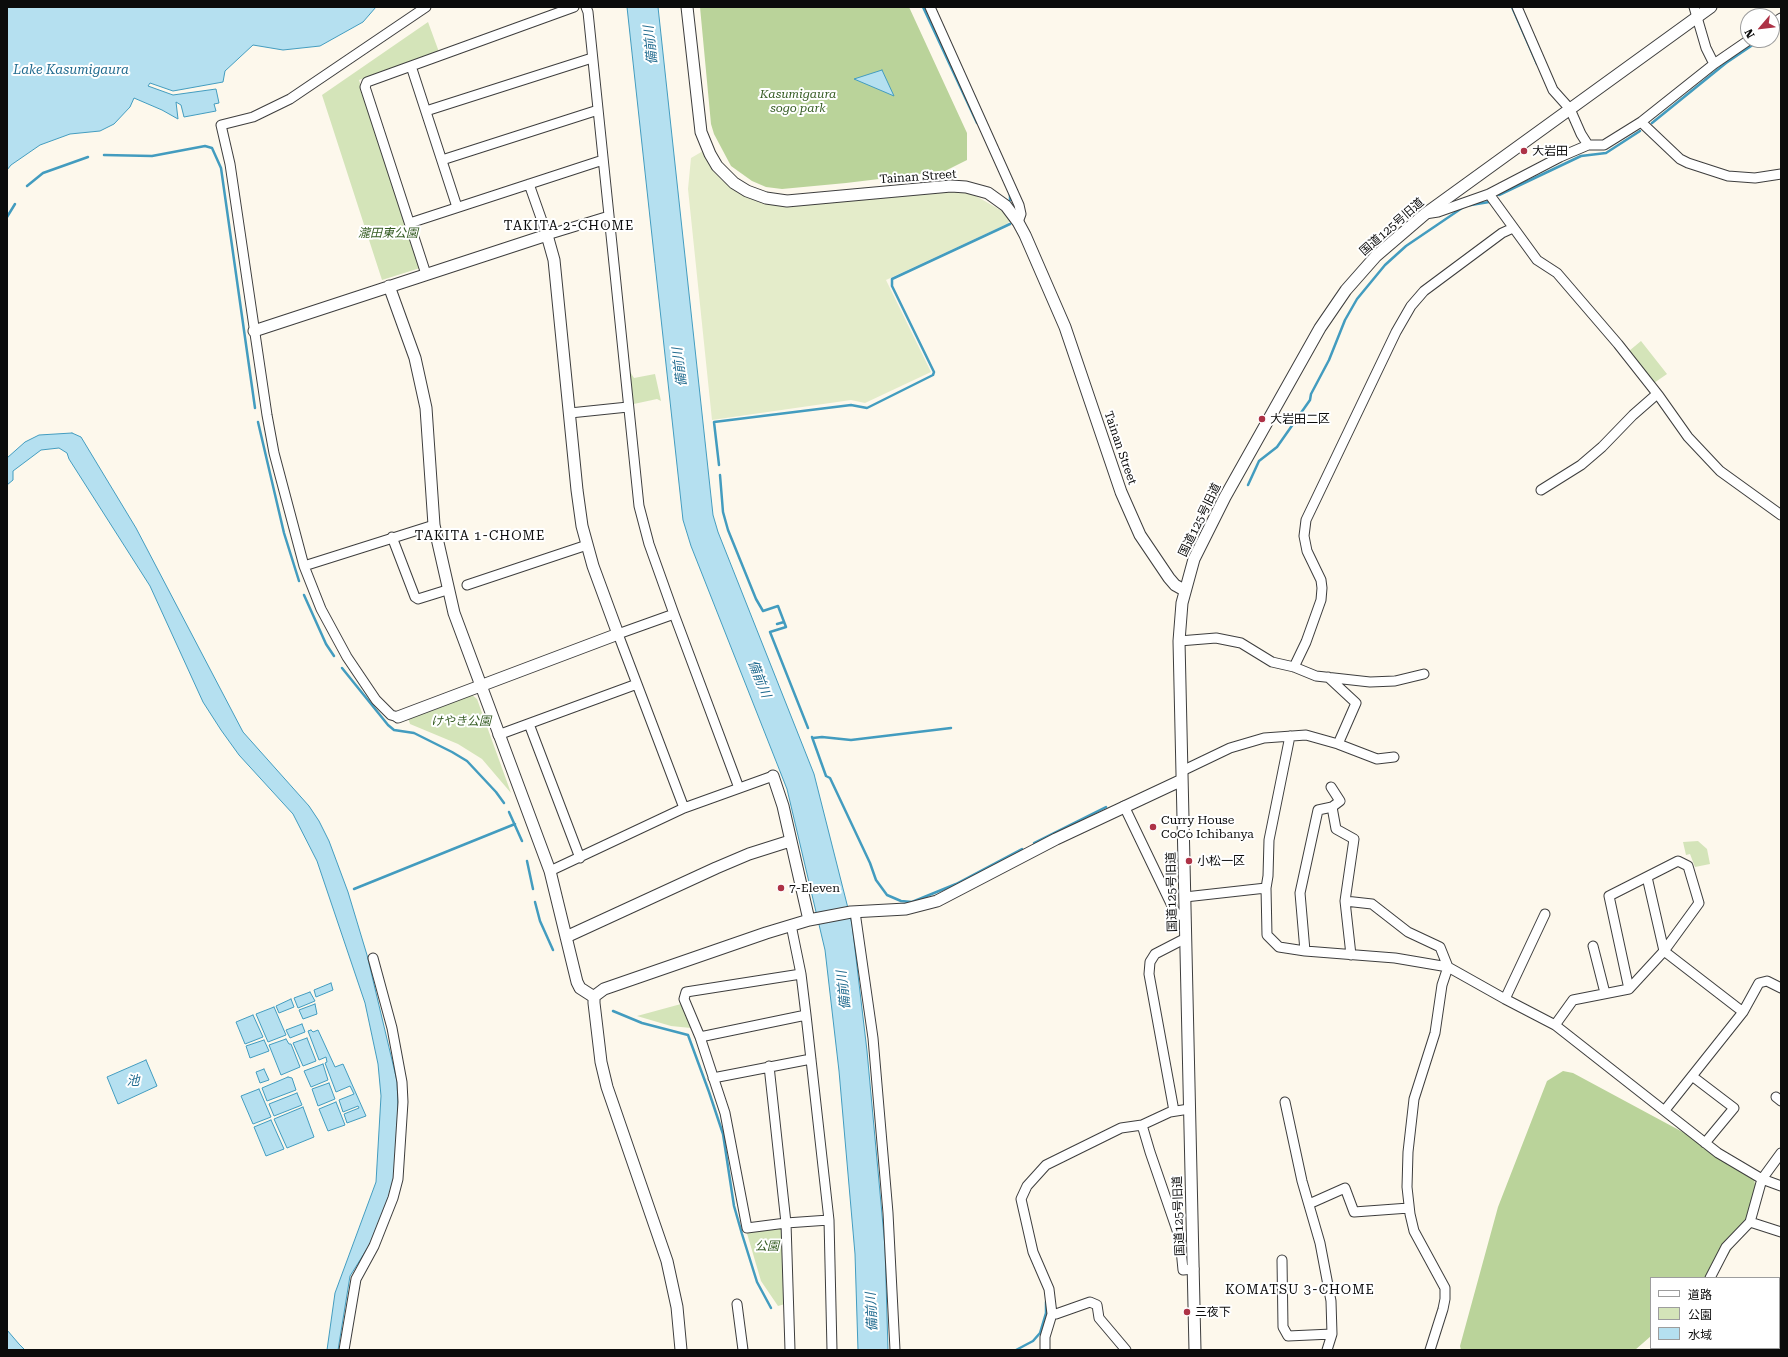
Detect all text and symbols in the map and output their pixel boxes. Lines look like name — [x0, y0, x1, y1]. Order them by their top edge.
north arrow — [1740, 8, 1780, 48]
water label: 備前川 — [641, 25, 661, 65]
text: N — [1742, 27, 1758, 40]
water label: Lake Kasumigaura — [13, 62, 129, 78]
park label: Kasumigaura sogo park — [760, 87, 836, 115]
place label: 大岩田 — [1532, 144, 1568, 158]
marker: 大岩田 — [1519, 146, 1529, 156]
street label: Tainan Street — [879, 167, 957, 187]
street label: 国道125号旧道 — [1357, 195, 1427, 259]
district label: TAKITA 2-CHOME — [504, 218, 634, 234]
park label: 瀧田東公園 — [358, 226, 418, 240]
water label: 備前川 — [670, 347, 690, 387]
street label: Tainan Street — [1101, 409, 1139, 487]
place label: 大岩田二区 — [1270, 412, 1330, 426]
marker: 大岩田二区 — [1257, 414, 1267, 424]
street label: 国道125号旧道 — [1176, 481, 1224, 559]
district label: TAKITA 1-CHOME — [415, 528, 545, 544]
water label: 備前川 — [744, 658, 774, 700]
park label: けやき公園 — [431, 714, 491, 728]
place label: Curry House CoCo Ichibanya — [1161, 813, 1254, 841]
marker: Curry House CoCo Ichibanya — [1148, 822, 1158, 832]
street label: 国道125号旧道 — [1164, 852, 1180, 932]
place label: 小松一区 — [1197, 854, 1245, 868]
marker: 小松一区 — [1184, 856, 1194, 866]
place label: 7-Eleven — [789, 881, 840, 895]
marker: 7-Eleven — [776, 883, 786, 893]
water label: 備前川 — [834, 970, 854, 1010]
water label: 池 — [127, 1073, 139, 1089]
street label: 国道125号旧道 — [1170, 1176, 1188, 1256]
park label: 公園 — [755, 1239, 779, 1253]
legend — [1650, 1277, 1780, 1349]
district label: KOMATSU 3-CHOME — [1225, 1282, 1375, 1298]
text: 道路 — [1688, 1288, 1712, 1302]
water label: 備前川 — [863, 1292, 881, 1332]
place label: 三夜下 — [1195, 1305, 1231, 1319]
marker: 三夜下 — [1182, 1307, 1192, 1317]
text: 公園 — [1688, 1308, 1712, 1322]
text: 水域 — [1688, 1328, 1712, 1342]

